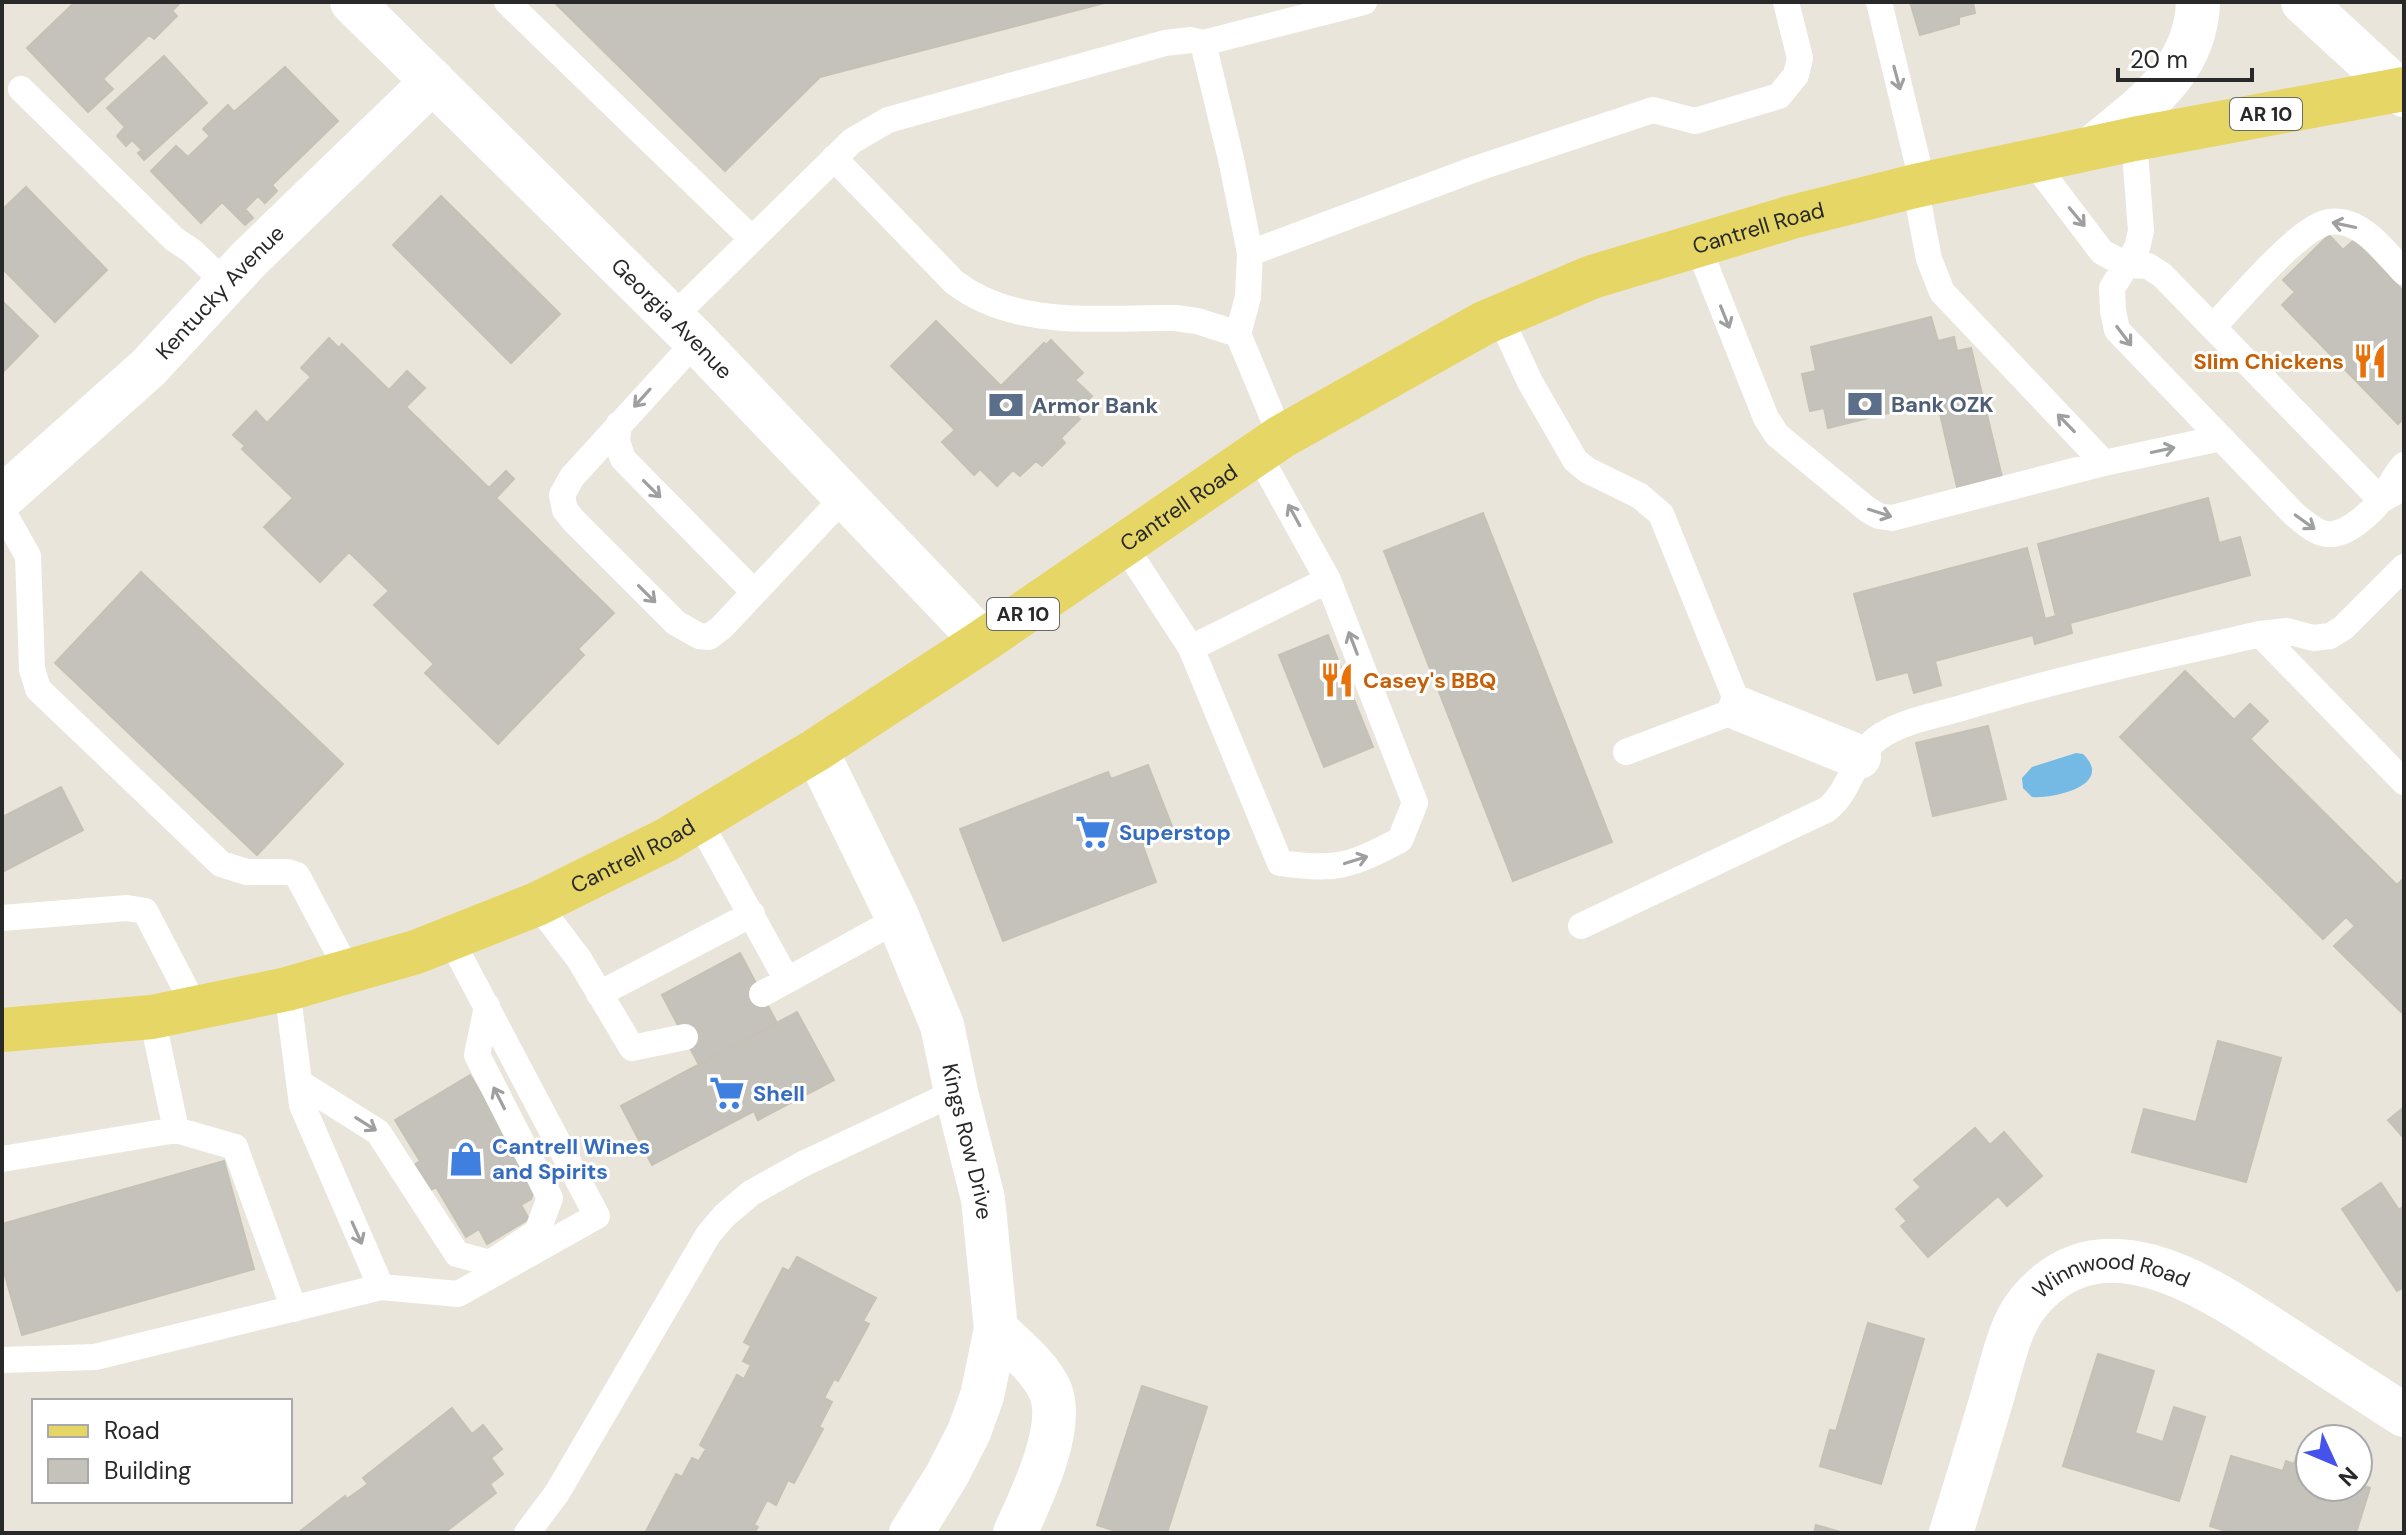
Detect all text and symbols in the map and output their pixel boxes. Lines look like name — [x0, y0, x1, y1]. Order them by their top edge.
scale bar — [2118, 32, 2252, 82]
text: 20 m — [2130, 44, 2188, 75]
one-way arrow — [1891, 64, 1906, 90]
road number: AR 10 — [2230, 98, 2302, 130]
street label: Cantrell Road — [1689, 195, 1827, 261]
one-way arrow — [2068, 206, 2086, 226]
one-way arrow — [2332, 217, 2358, 232]
street label: Kentucky Avenue — [149, 218, 290, 365]
street label: Georgia Avenue — [605, 251, 739, 385]
one-way arrow — [1719, 304, 1733, 329]
one-way arrow — [2116, 325, 2133, 346]
restaurant icon: Slim Chickens — [2351, 342, 2389, 380]
place label: Slim Chickens — [2193, 347, 2344, 376]
bank icon: Bank OZK — [1846, 385, 1884, 423]
bank icon: Armor Bank — [987, 386, 1025, 424]
one-way arrow — [634, 387, 652, 407]
place label: Bank OZK — [1891, 390, 1994, 419]
place label: Armor Bank — [1032, 391, 1158, 420]
one-way arrow — [2057, 414, 2076, 433]
one-way arrow — [2149, 442, 2175, 457]
street label: Cantrell Road — [1114, 457, 1243, 558]
one-way arrow — [642, 479, 661, 498]
one-way arrow — [1286, 504, 1301, 528]
one-way arrow — [1867, 507, 1892, 521]
one-way arrow — [2294, 514, 2316, 530]
one-way arrow — [638, 584, 657, 604]
road number: AR 10 — [987, 598, 1059, 630]
one-way arrow — [1345, 631, 1359, 656]
restaurant icon: Casey's BBQ — [1318, 661, 1356, 699]
place label: Casey's BBQ — [1363, 666, 1496, 695]
street label: Cantrell Road — [566, 811, 700, 900]
supermarket icon: Superstop — [1074, 813, 1112, 851]
place label: Superstop — [1119, 818, 1231, 847]
one-way arrow — [1343, 852, 1369, 867]
street label: Kings Row Drive — [936, 1061, 999, 1221]
supermarket icon: Shell — [708, 1074, 746, 1112]
place label: Shell — [753, 1079, 805, 1108]
one-way arrow — [491, 1086, 506, 1110]
one-way arrow — [354, 1116, 376, 1133]
place label: Cantrell Wines and Spirits — [492, 1132, 650, 1186]
shop icon: Cantrell Wines and Spirits — [447, 1140, 485, 1178]
one-way arrow — [351, 1220, 366, 1245]
street label: Winnwood Road — [2026, 1246, 2195, 1305]
legend — [32, 1399, 292, 1503]
text: Road — [104, 1415, 160, 1446]
north arrow — [2294, 1423, 2374, 1503]
text: Building — [104, 1455, 191, 1486]
text: N — [2332, 1461, 2364, 1492]

